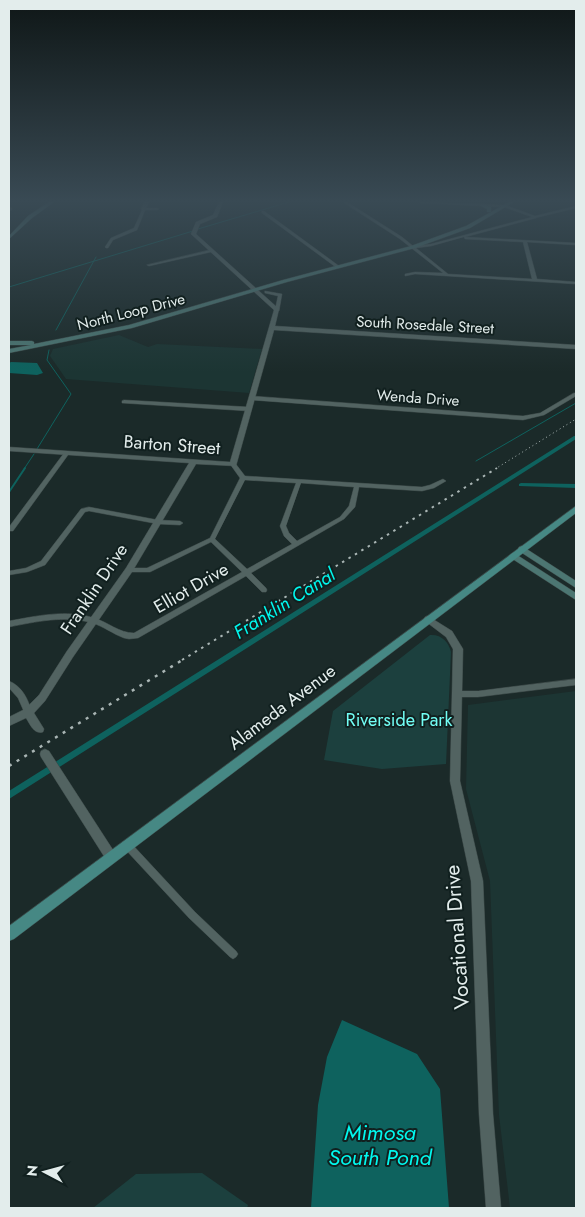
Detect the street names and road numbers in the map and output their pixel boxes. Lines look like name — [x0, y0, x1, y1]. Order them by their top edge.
street label: North Loop Drive — [75, 288, 188, 336]
street label: South Rosedale Street — [356, 310, 495, 340]
street label: Wenda Drive — [376, 384, 460, 412]
street label: Barton Street — [123, 429, 222, 461]
street label: Franklin Drive — [54, 538, 134, 640]
street label: Elliot Drive — [149, 556, 233, 620]
street label: Alameda Avenue — [223, 658, 341, 756]
street label: Vocational Drive — [437, 864, 477, 1010]

